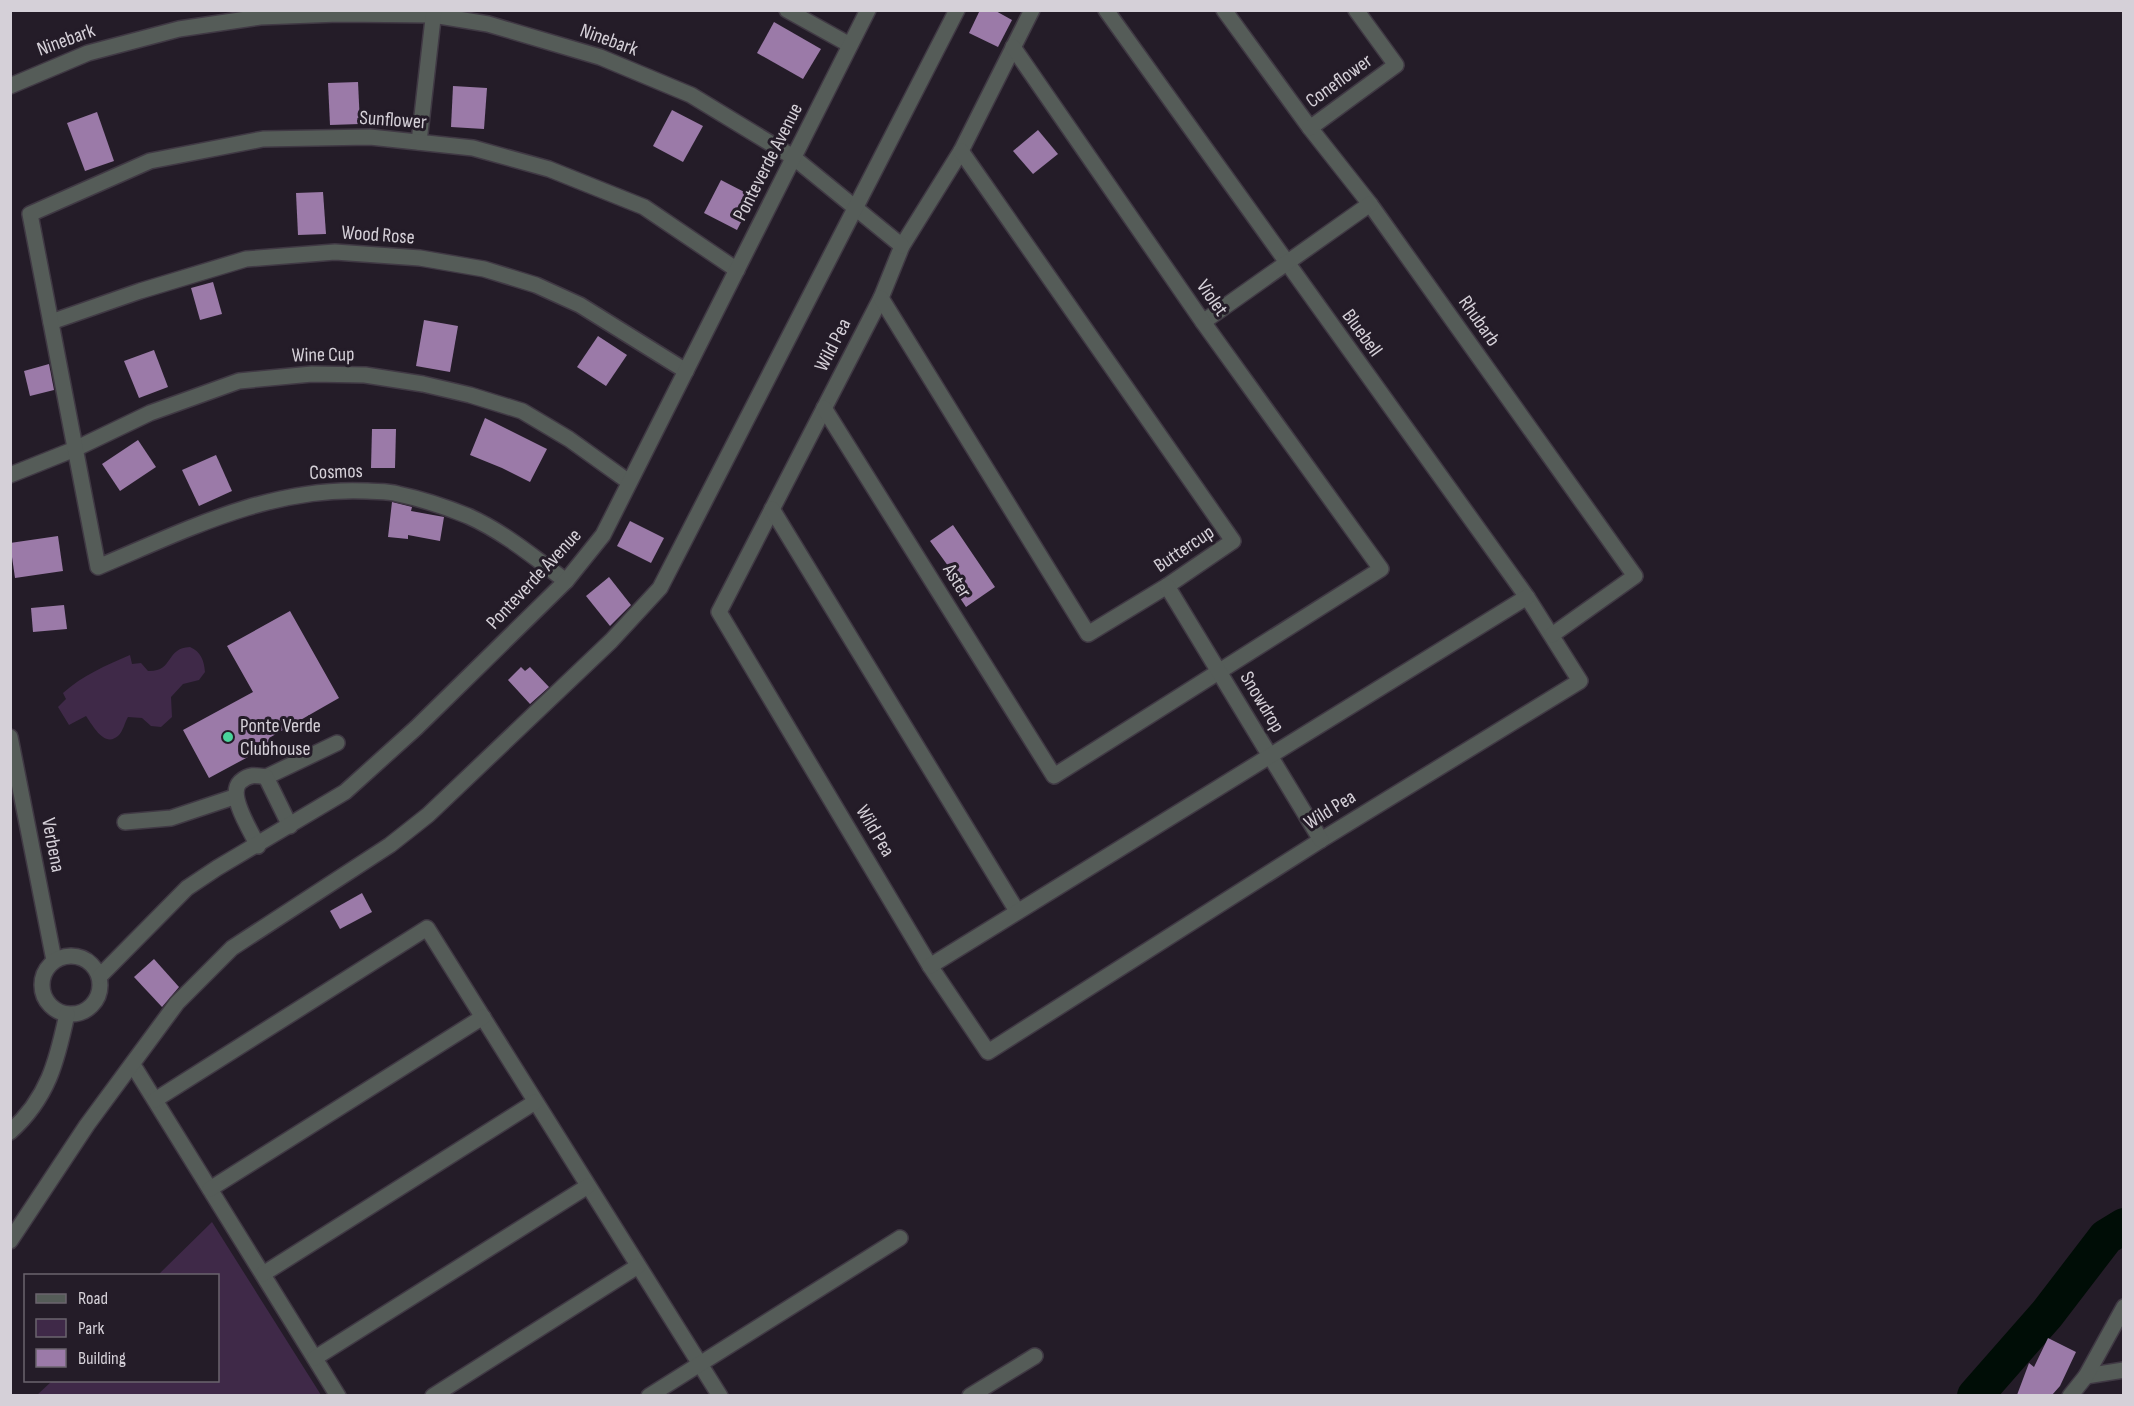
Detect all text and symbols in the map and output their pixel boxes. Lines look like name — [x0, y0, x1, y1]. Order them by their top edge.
street label: Ninebark — [34, 18, 99, 62]
street label: Ninebark — [577, 18, 642, 62]
street label: Coneflower — [1301, 49, 1377, 113]
street label: Ponteverde Avenue — [728, 99, 808, 225]
street label: Sunflower — [359, 106, 428, 134]
street label: Wood Rose — [341, 220, 415, 250]
street label: Violet — [1191, 275, 1233, 321]
street label: Rhubarb — [1453, 291, 1505, 351]
street label: Bluebell — [1337, 305, 1387, 361]
street label: Wild Pea — [810, 315, 856, 375]
street label: Wine Cup — [291, 342, 355, 368]
street label: Cosmos — [309, 459, 363, 485]
street label: Buttercup — [1149, 520, 1219, 578]
street label: Ponteverde Avenue — [481, 524, 587, 634]
street label: Aster — [937, 559, 977, 603]
street label: Snowdrop — [1235, 667, 1289, 737]
place label: Ponte Verde Clubhouse — [240, 714, 321, 761]
marker: Ponte Verde Clubhouse — [221, 730, 235, 744]
street label: Wild Pea — [1300, 785, 1360, 835]
street label: Wild Pea — [850, 801, 900, 861]
street label: Verbena — [36, 816, 70, 874]
legend — [24, 1274, 219, 1382]
text: Road — [78, 1288, 108, 1309]
text: Park — [78, 1318, 104, 1339]
text: Building — [78, 1348, 126, 1369]

